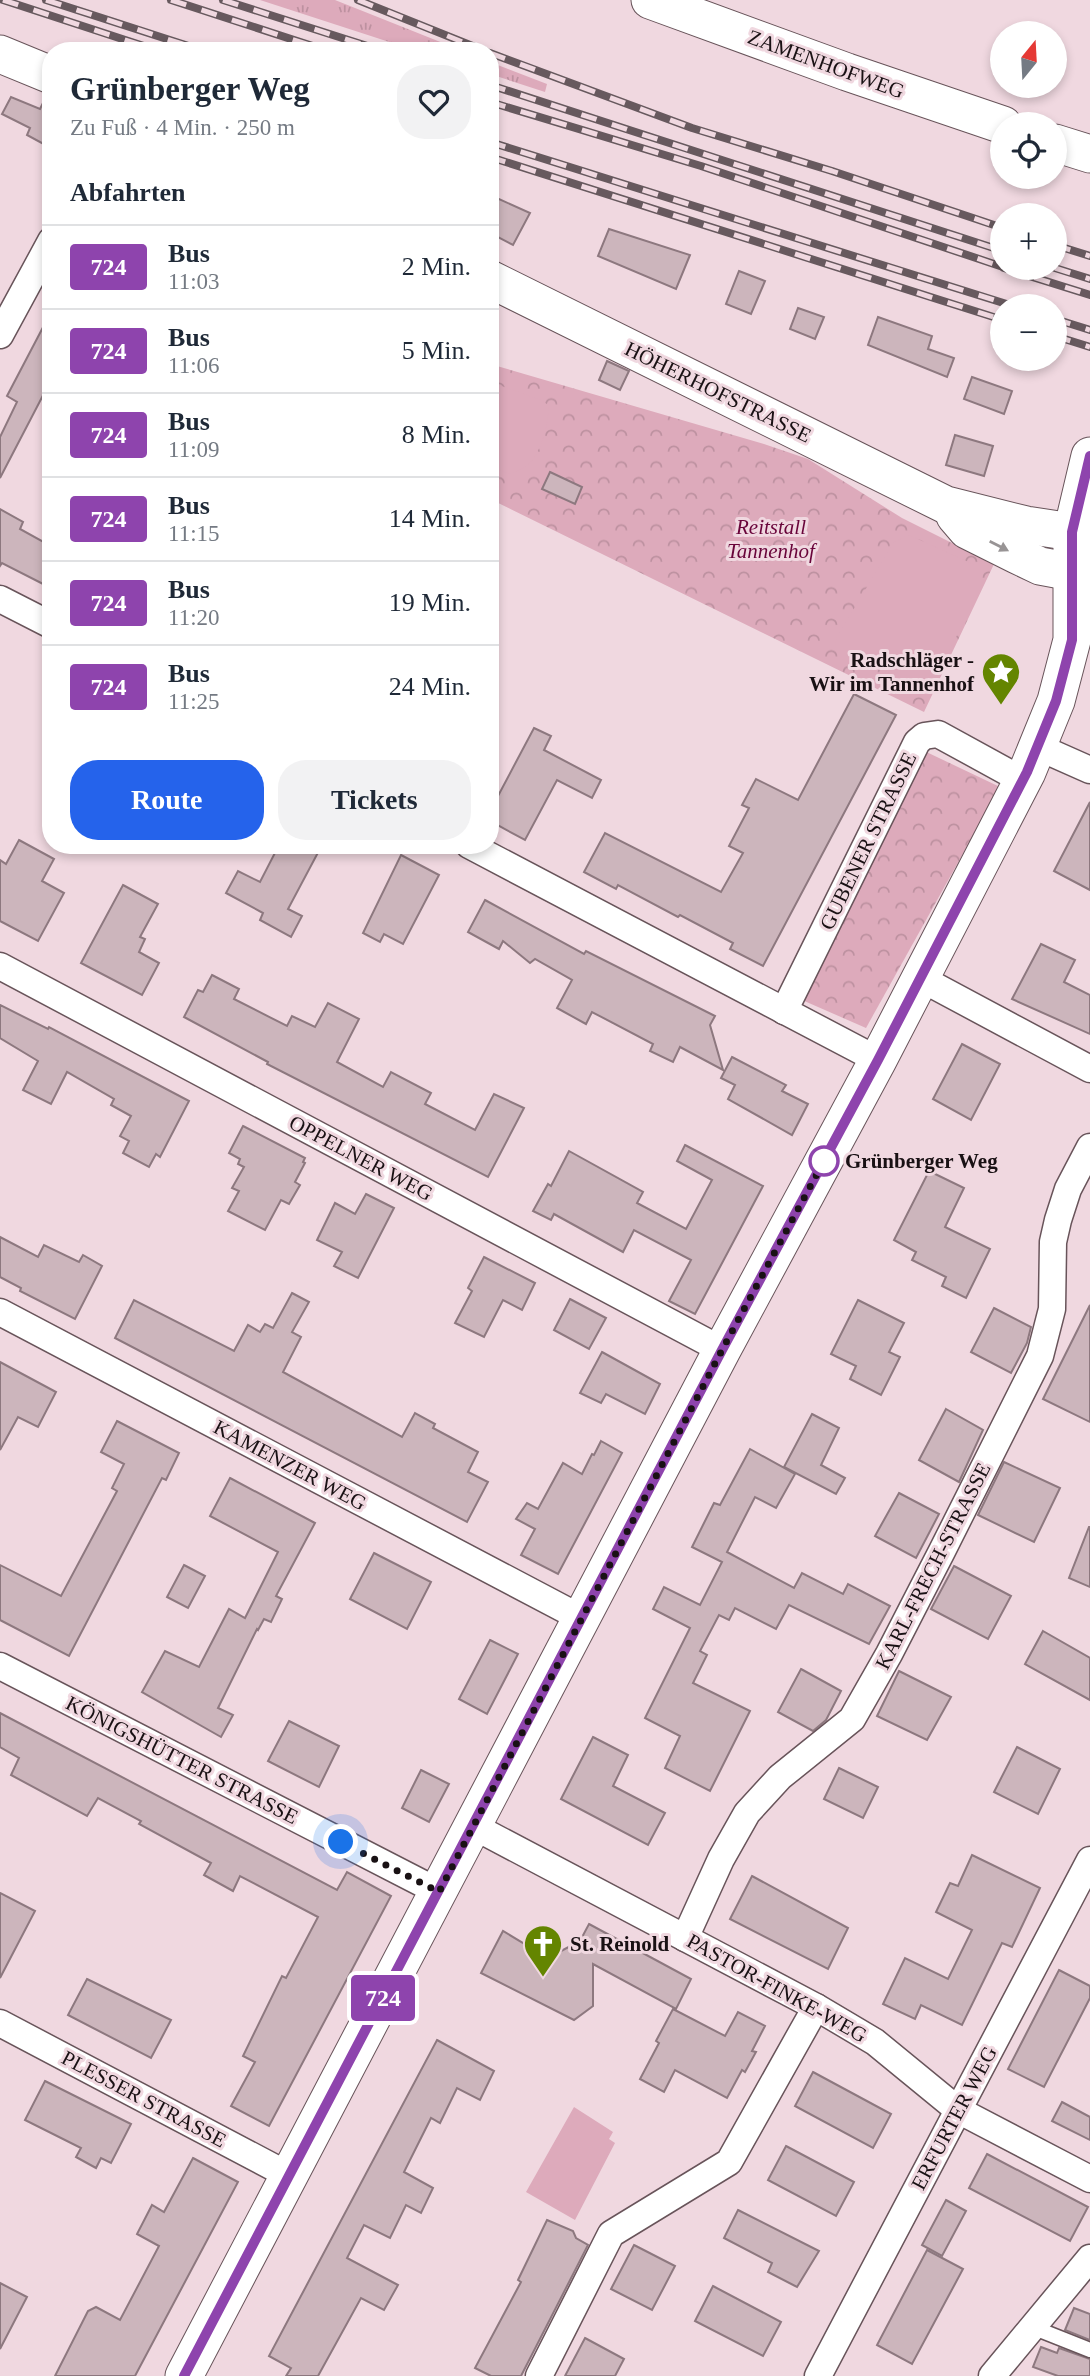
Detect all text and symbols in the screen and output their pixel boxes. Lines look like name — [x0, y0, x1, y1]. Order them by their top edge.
north arrow — [990, 21, 1068, 98]
map controls — [990, 21, 1067, 371]
street label: ZAMENHOFWEG — [745, 25, 907, 103]
button: heart — [397, 65, 471, 139]
text: Grünberger Weg — [70, 71, 310, 107]
button: locate — [990, 112, 1067, 189]
text: Zu Fuß · 4 Min. · 250 m — [70, 115, 295, 140]
text: Abfahrten — [70, 178, 186, 207]
button: + — [990, 203, 1067, 280]
text: Bus — [168, 239, 210, 268]
text: 2 Min. — [402, 252, 471, 281]
text: 724 — [91, 254, 127, 280]
text: 11:03 — [168, 269, 220, 294]
button: − — [990, 294, 1067, 371]
text: Bus — [168, 323, 210, 352]
text: 5 Min. — [402, 336, 471, 365]
street label: HÖHERHOFSTRASSE — [621, 336, 815, 448]
text: 724 — [91, 338, 127, 364]
text: 11:06 — [168, 353, 220, 378]
text: Bus — [168, 407, 210, 436]
text: 8 Min. — [402, 420, 471, 449]
text: 724 — [91, 422, 127, 448]
text: 11:09 — [168, 437, 220, 462]
text: Bus — [168, 491, 210, 520]
text: 14 Min. — [389, 504, 471, 533]
text: 724 — [91, 506, 127, 532]
park label: Reitstall Tannenhof — [727, 515, 818, 563]
text: 11:15 — [168, 521, 220, 546]
one-way arrow — [989, 541, 1009, 552]
text: Bus — [168, 575, 210, 604]
text: 19 Min. — [389, 588, 471, 617]
text: 724 — [91, 590, 127, 616]
text: 11:20 — [168, 605, 220, 630]
place label: Radschläger - Wir im Tannenhof — [809, 648, 975, 696]
place icon: Radschläger - Wir im Tannenhof — [980, 651, 1022, 706]
text: Bus — [168, 659, 210, 688]
text: 24 Min. — [389, 672, 471, 701]
text: 724 — [91, 674, 127, 700]
text: 11:25 — [168, 689, 220, 714]
street label: GUBENER STRASSE — [815, 748, 921, 934]
button: Route — [70, 760, 264, 840]
button: Tickets — [278, 760, 471, 840]
street label: OPPELNER WEG — [285, 1110, 437, 1206]
marker: Grünberger Weg — [809, 1146, 839, 1176]
place label: Grünberger Weg — [845, 1149, 998, 1173]
street label: KAMENZER WEG — [210, 1415, 370, 1515]
street label: KARL-FRECH-STRASSE — [870, 1459, 996, 1673]
street label: KÖNIGSHÜTTER STRASSE — [62, 1691, 302, 1829]
your location — [323, 1824, 358, 1859]
church icon: St. Reinold — [522, 1923, 564, 1978]
street label: PASTOR-FINKE-WEG — [683, 1929, 871, 2047]
place label: St. Reinold — [570, 1932, 670, 1956]
line badge: 724 — [343, 1975, 423, 2021]
text: 724 — [365, 1985, 401, 2011]
street label: ERFURTER WEG — [906, 2042, 1002, 2194]
street label: PLESSER STRASSE — [58, 2046, 230, 2152]

